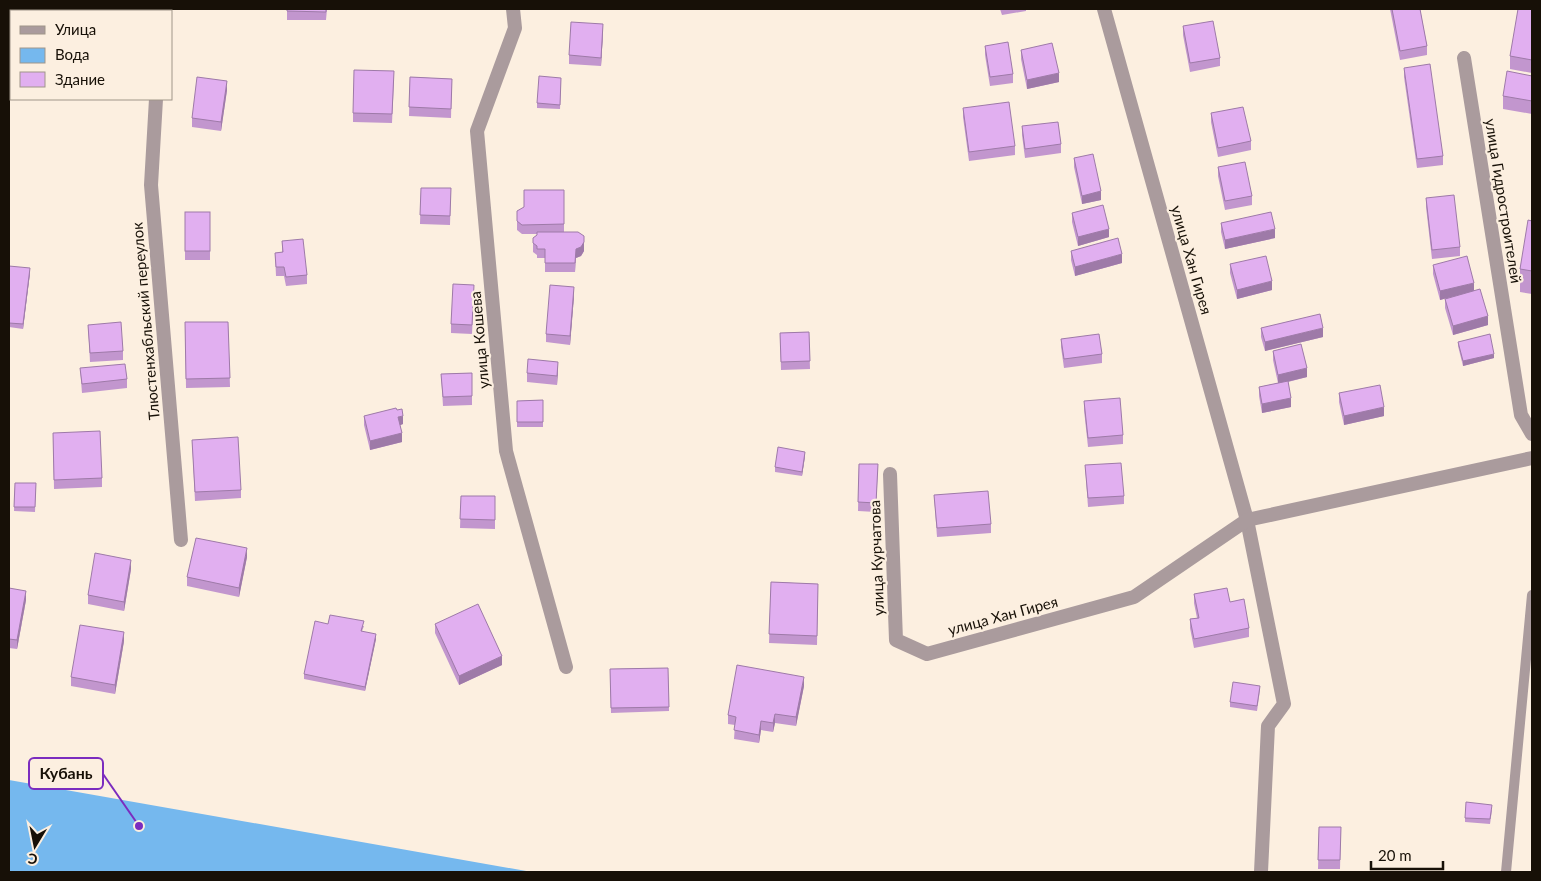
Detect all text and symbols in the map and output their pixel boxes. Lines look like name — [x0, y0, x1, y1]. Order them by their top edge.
legend — [10, 10, 172, 100]
text: Улица — [55, 20, 96, 38]
text: Вода — [55, 45, 90, 63]
text: Здание — [55, 70, 105, 88]
street label: улица Гидростроителей — [1482, 117, 1526, 285]
street label: улица Хан Гирея — [1168, 203, 1216, 316]
street label: Тлюстенхабльский переулок — [127, 221, 163, 421]
street label: улица Кошева — [466, 291, 492, 390]
street label: улица Курчатова — [865, 500, 887, 616]
street label: улица Хан Гирея — [946, 592, 1060, 638]
callout: Кубань — [29, 758, 103, 789]
text: Кубань — [39, 763, 93, 782]
north arrow — [10, 821, 60, 871]
scale bar — [1371, 838, 1444, 870]
text: 20 m — [1378, 846, 1412, 864]
text: С — [26, 850, 39, 868]

